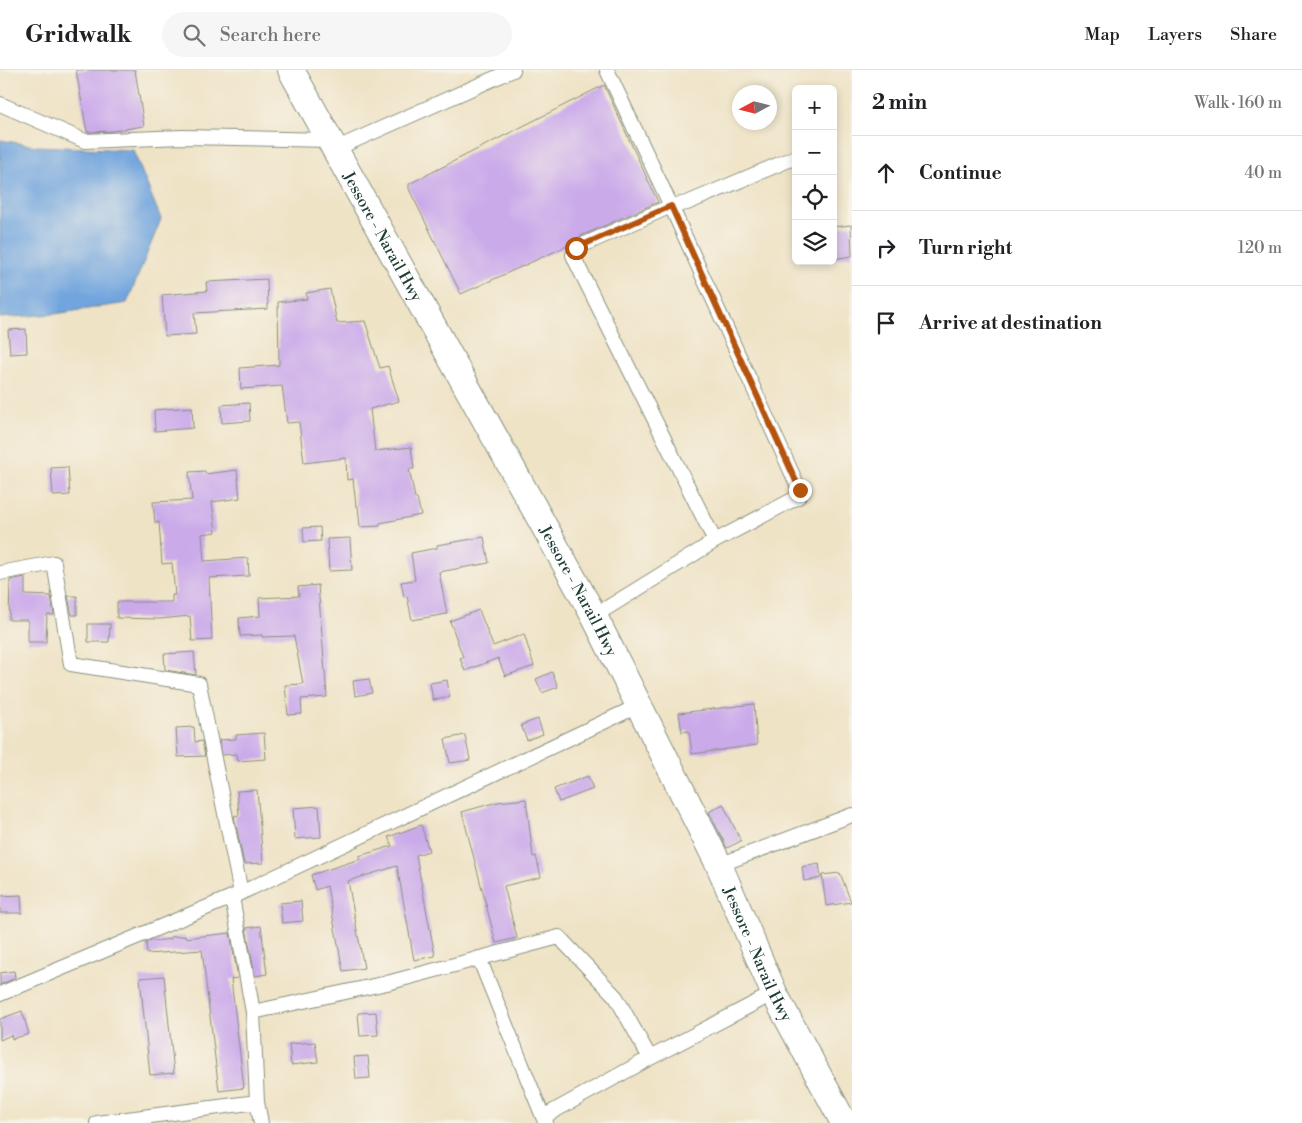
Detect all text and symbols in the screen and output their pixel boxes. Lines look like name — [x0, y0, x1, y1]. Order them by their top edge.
search box — [162, 12, 512, 57]
text: Gridwalk — [25, 20, 132, 50]
icon: search — [180, 21, 208, 49]
text: Search here — [220, 23, 321, 47]
text: Map — [1085, 23, 1120, 46]
text: Layers — [1148, 23, 1202, 46]
text: Share — [1230, 23, 1277, 46]
north arrow — [732, 85, 777, 130]
map controls — [792, 85, 837, 265]
button: + — [792, 85, 837, 130]
text: 2 min — [872, 90, 927, 116]
text: Walk · 160 m — [1194, 93, 1282, 113]
button: − — [792, 130, 837, 175]
icon: ahead — [872, 159, 900, 187]
text: Continue — [919, 161, 1002, 185]
text: 40 m — [1245, 163, 1282, 183]
street label: Jessore - Narail Hwy — [338, 167, 426, 305]
button: locate — [792, 175, 837, 220]
button: layers — [792, 220, 837, 265]
icon: right — [872, 234, 900, 262]
text: Turn right — [919, 236, 1012, 260]
route start — [565, 237, 588, 260]
text: 120 m — [1238, 238, 1282, 258]
icon: arrive — [872, 309, 900, 337]
text: Arrive at destination — [919, 311, 1102, 335]
route end — [789, 479, 812, 502]
street label: Jessore - Narail Hwy — [534, 521, 622, 660]
street label: Jessore - Narail Hwy — [718, 883, 796, 1025]

